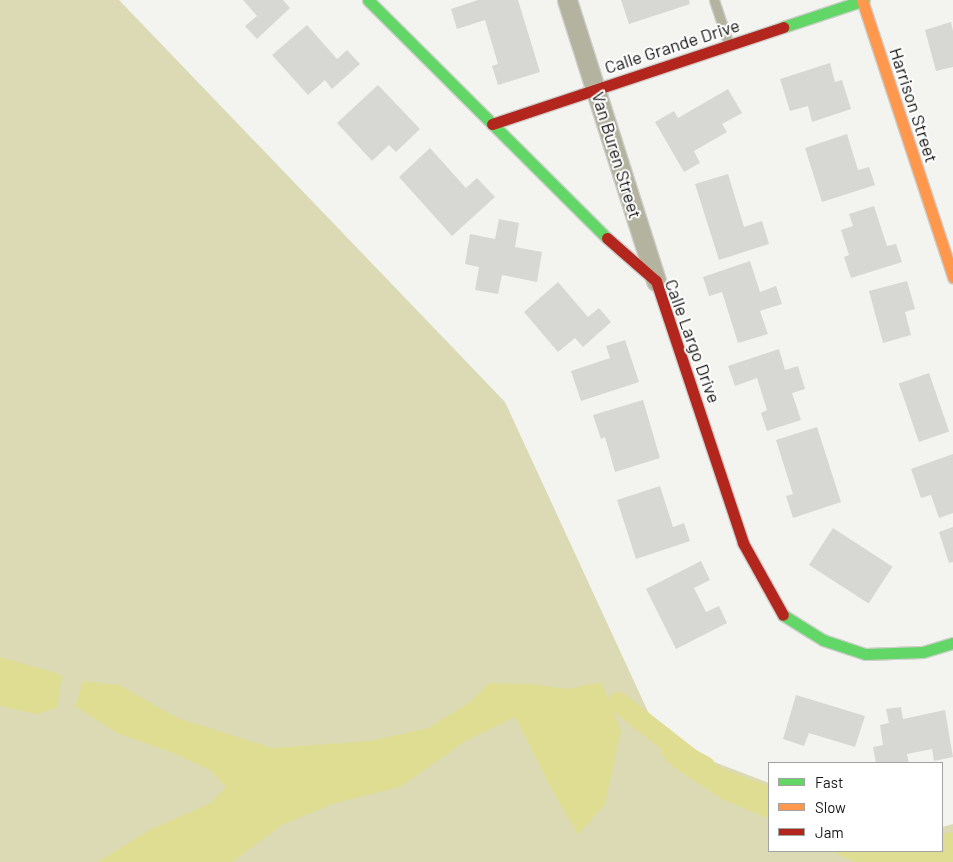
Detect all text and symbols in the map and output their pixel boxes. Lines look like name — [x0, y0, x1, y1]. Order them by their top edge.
street label: Calle Grande Drive — [602, 14, 742, 78]
street label: Harrison Street — [885, 45, 943, 165]
street label: Van Buren Street — [587, 89, 647, 221]
street label: Calle Largo Drive — [661, 276, 725, 406]
legend — [768, 762, 943, 852]
text: Fast — [815, 773, 843, 791]
text: Slow — [815, 798, 846, 816]
text: Jam — [815, 823, 844, 841]

